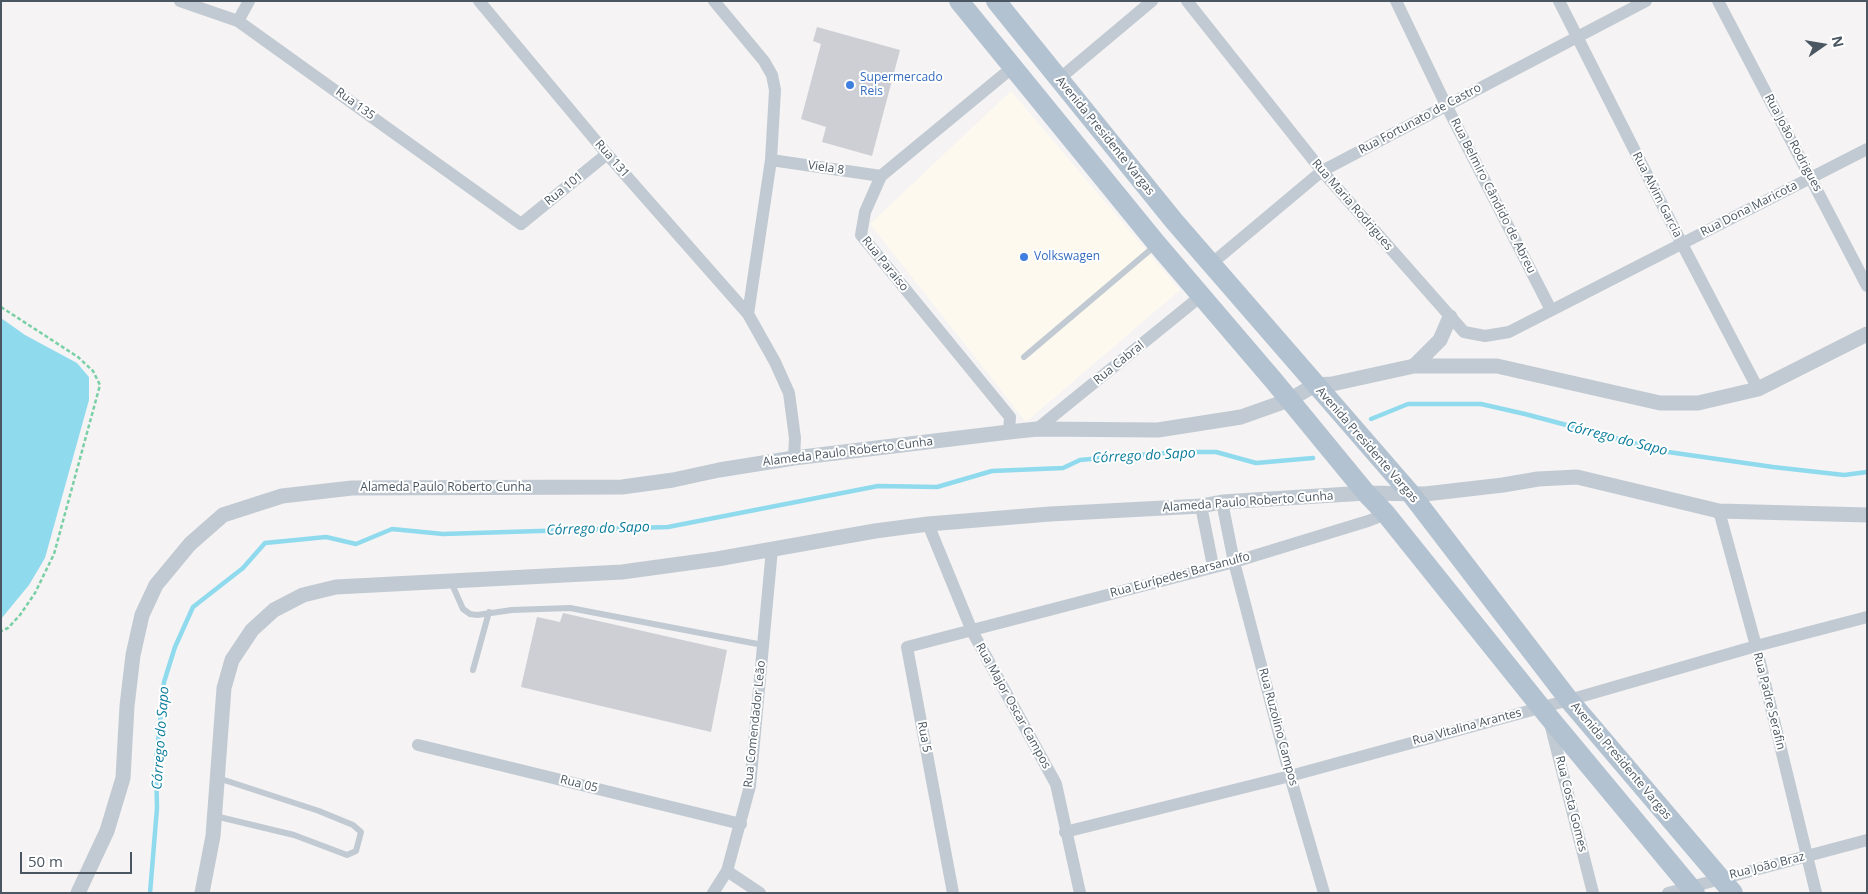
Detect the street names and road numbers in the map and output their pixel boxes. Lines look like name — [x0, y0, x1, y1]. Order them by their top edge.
street label: Avenida Presidente Vargas — [1053, 74, 1157, 198]
street label: Rua Fortunato de Castro — [1356, 81, 1484, 157]
street label: Rua 135 — [333, 85, 377, 123]
street label: Rua João Rodrigues — [1761, 92, 1825, 194]
street label: Rua Belmiro Cândido de Abreu — [1447, 116, 1539, 276]
street label: Rua 131 — [592, 137, 632, 181]
street label: Rua Alvim Garcia — [1629, 150, 1685, 240]
street label: Rua Maria Rodrigues — [1309, 157, 1395, 253]
street label: Viela 8 — [807, 158, 845, 178]
street label: Rua 101 — [542, 169, 586, 209]
street label: Rua Dona Maricota — [1698, 178, 1800, 240]
street label: Rua Paraíso — [859, 234, 911, 294]
street label: Rua Cabral — [1091, 338, 1147, 388]
street label: Avenida Presidente Vargas — [1313, 384, 1421, 506]
street label: Alameda Paulo Roberto Cunha — [762, 434, 934, 470]
street label: Alameda Paulo Roberto Cunha — [360, 481, 532, 495]
street label: Alameda Paulo Roberto Cunha — [1162, 489, 1334, 515]
street label: Rua Eurípedes Barsanulfo — [1108, 549, 1252, 601]
street label: Rua Major Oscar Campos — [972, 641, 1054, 771]
street label: Rua Padre Serafin — [1750, 651, 1788, 751]
street label: Rua Comendador Leão — [741, 660, 769, 788]
street label: Rua Ruzolino Campos — [1255, 666, 1301, 788]
street label: Avenida Presidente Vargas — [1568, 699, 1674, 823]
street label: Rua Vitalina Arantes — [1411, 706, 1523, 748]
street label: Rua 5 — [914, 720, 934, 754]
street label: Rua Costa Gomes — [1552, 754, 1590, 854]
street label: Rua 05 — [559, 772, 599, 796]
street label: Rua João Braz — [1728, 850, 1806, 882]

